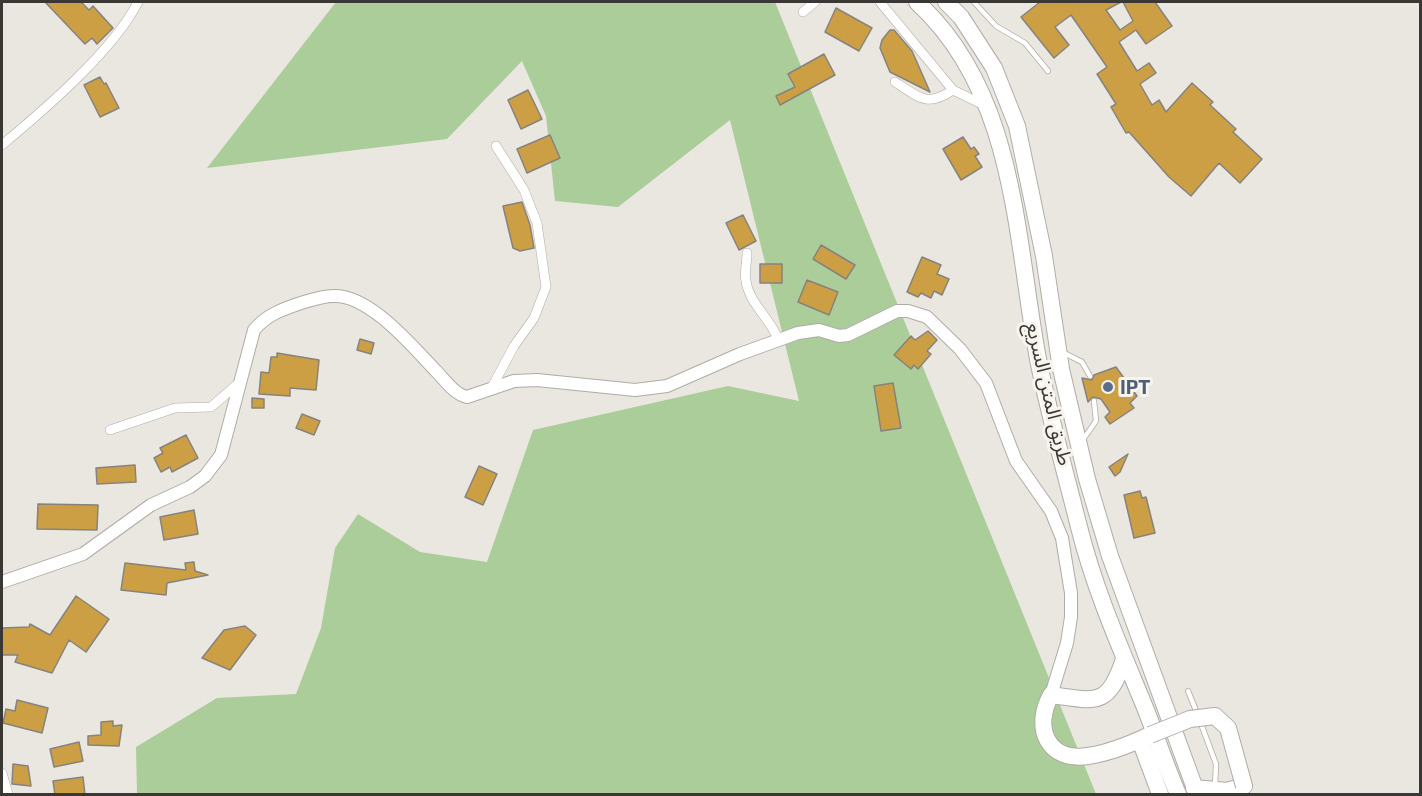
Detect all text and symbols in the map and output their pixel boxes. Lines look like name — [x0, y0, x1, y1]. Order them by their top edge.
street label: طريق المتن السريع — [1021, 320, 1077, 468]
place label: IPT — [1120, 375, 1150, 399]
marker: IPT — [1101, 380, 1115, 394]

